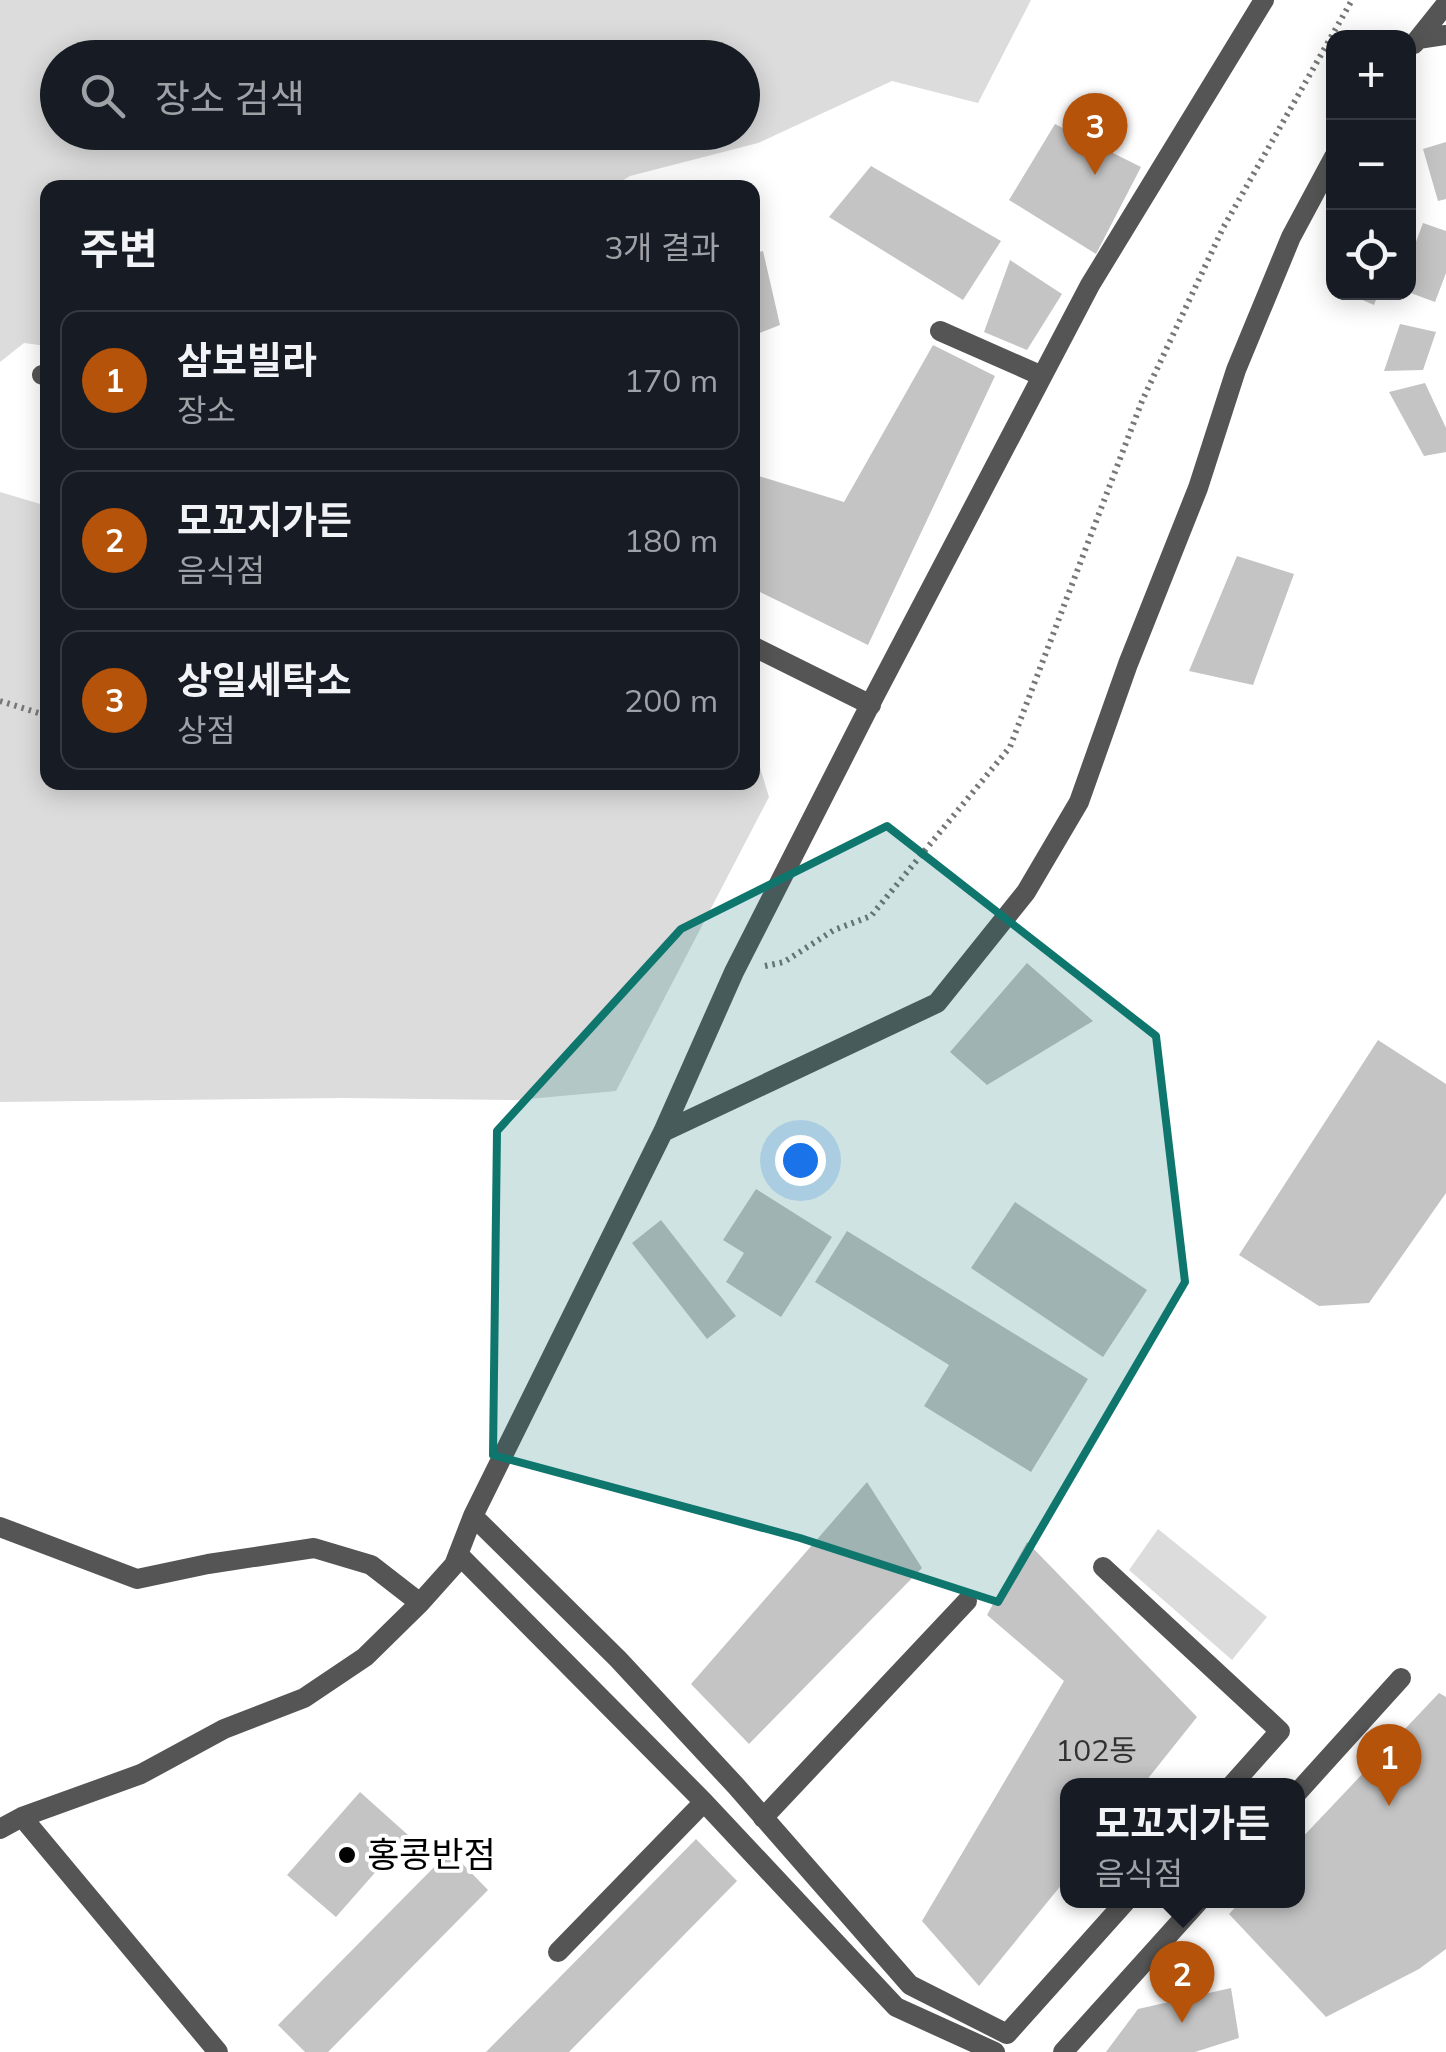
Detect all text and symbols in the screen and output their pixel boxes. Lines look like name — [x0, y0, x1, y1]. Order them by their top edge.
map controls — [1326, 30, 1416, 300]
button: + — [1326, 30, 1416, 120]
search box — [40, 40, 760, 150]
icon: search — [75, 68, 130, 123]
text: 장소 검색 — [155, 74, 305, 122]
pin: 3 — [1062, 92, 1128, 175]
button: − — [1326, 120, 1416, 210]
button: locate — [1326, 210, 1416, 300]
text: 주변 — [80, 222, 157, 275]
text: 3개 결과 — [604, 227, 720, 267]
text: 삼보빌라 — [177, 336, 317, 384]
text: 1 — [105, 360, 124, 400]
text: 170 m — [624, 360, 718, 400]
text: 장소 — [177, 390, 236, 430]
text: 모꼬지가든 — [177, 496, 352, 544]
text: 2 — [105, 520, 124, 560]
text: 180 m — [624, 520, 718, 560]
text: 음식점 — [177, 550, 265, 590]
text: 상일세탁소 — [177, 656, 352, 704]
text: 3 — [105, 680, 124, 720]
text: 200 m — [624, 680, 718, 720]
text: 상점 — [177, 710, 236, 750]
your location — [775, 1135, 826, 1186]
pin: 1 — [1356, 1724, 1422, 1806]
house number: 102동 — [1055, 1731, 1137, 1769]
popup — [1060, 1778, 1305, 1908]
text: 모꼬지가든 — [1095, 1799, 1270, 1847]
place label: 홍콩반점 — [367, 1832, 496, 1876]
marker: 홍콩반점 — [336, 1844, 358, 1866]
text: 음식점 — [1095, 1853, 1183, 1893]
pin: 2 — [1150, 1940, 1214, 2023]

